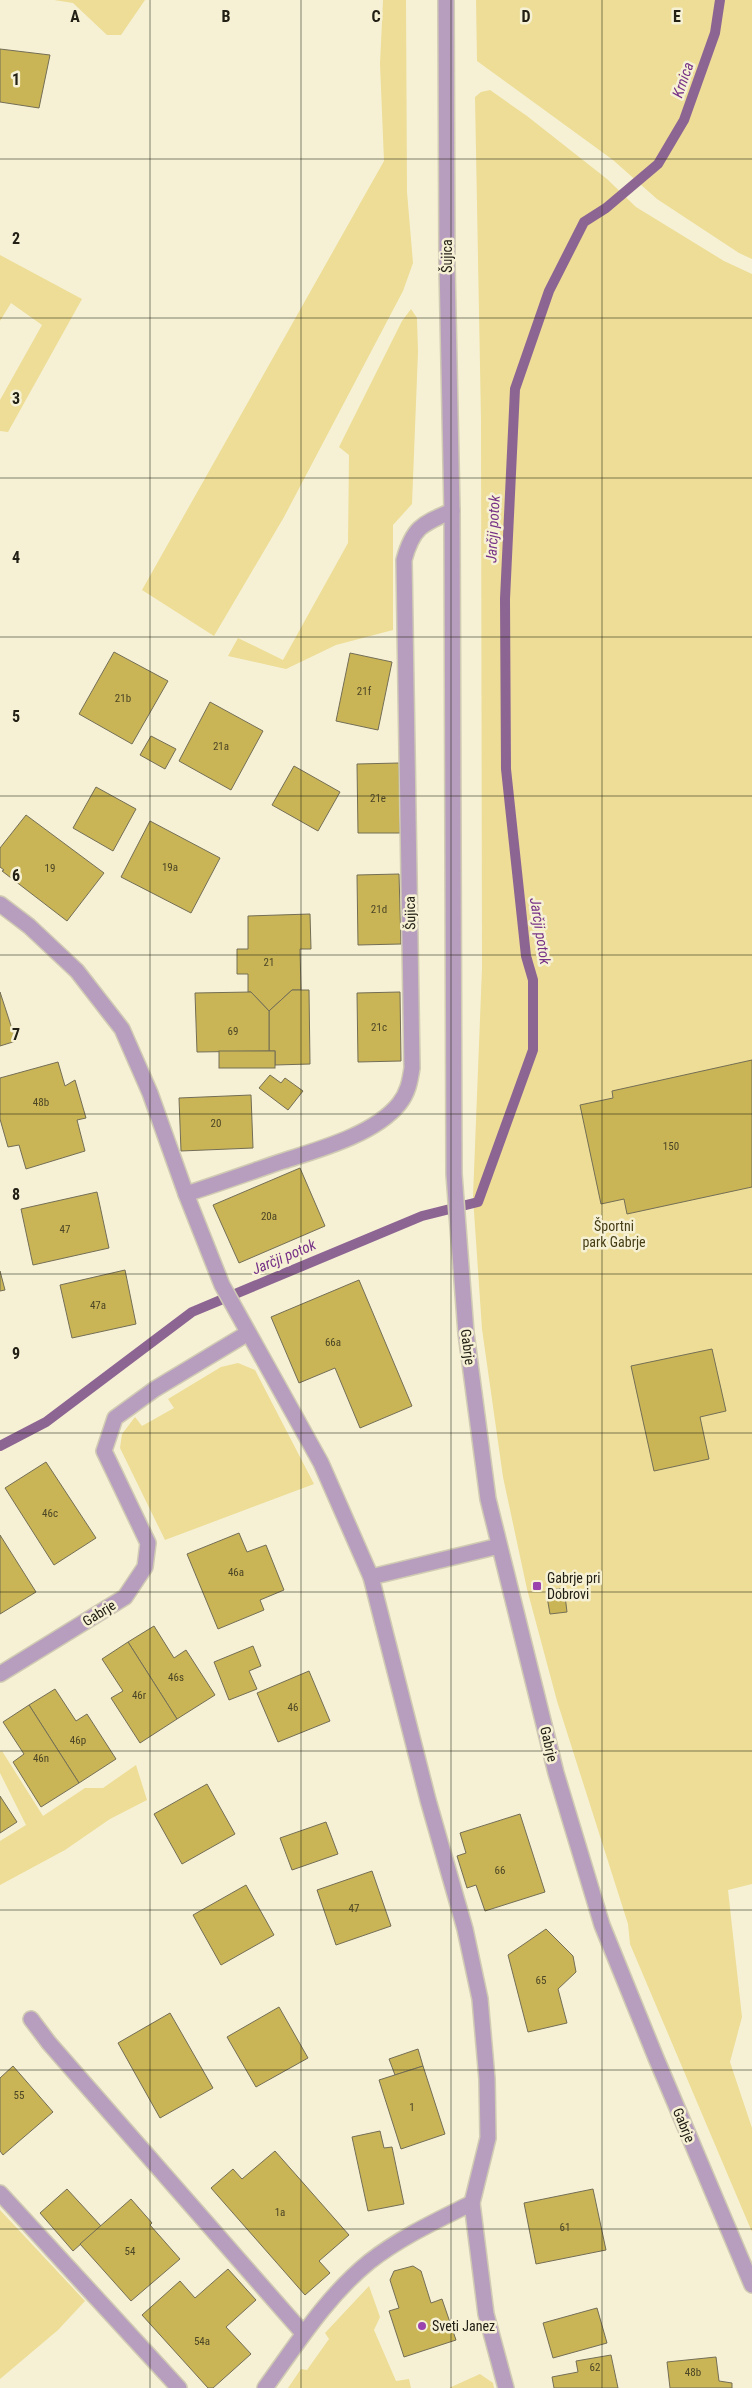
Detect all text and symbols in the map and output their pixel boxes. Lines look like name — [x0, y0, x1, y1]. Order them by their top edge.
text: A — [70, 7, 80, 26]
text: B — [222, 7, 231, 26]
text: C — [371, 7, 381, 26]
text: D — [521, 7, 531, 26]
text: E — [673, 7, 681, 26]
water label: Krnica — [669, 60, 697, 100]
text: 1 — [12, 70, 20, 89]
text: 2 — [12, 229, 20, 248]
street label: Šujica — [438, 239, 455, 273]
text: 3 — [12, 389, 20, 408]
water label: Jarčji potok — [482, 494, 504, 563]
text: 4 — [12, 548, 20, 567]
house number: 21f — [357, 685, 372, 698]
house number: 21b — [115, 692, 131, 705]
text: 5 — [12, 707, 20, 726]
house number: 21a — [213, 740, 229, 753]
house number: 21e — [370, 792, 386, 805]
house number: 19a — [162, 861, 178, 874]
house number: 19 — [45, 862, 55, 875]
text: 6 — [12, 866, 20, 885]
street label: Šujica — [401, 896, 418, 930]
water label: Jarčji potok — [526, 896, 554, 966]
house number: 21d — [371, 903, 387, 916]
house number: 21 — [264, 956, 274, 969]
house number: 21c — [371, 1021, 387, 1034]
text: 7 — [12, 1025, 20, 1044]
house number: 69 — [228, 1025, 238, 1038]
house number: 48b — [33, 1096, 49, 1109]
house number: 20 — [211, 1117, 221, 1130]
house number: 150 — [663, 1140, 679, 1153]
text: 8 — [12, 1185, 20, 1204]
house number: 20a — [261, 1210, 277, 1223]
park label: Športni park Gabrje — [582, 1217, 646, 1250]
house number: 47 — [60, 1223, 70, 1236]
water label: Jarčji potok — [249, 1235, 319, 1278]
house number: 47a — [90, 1299, 106, 1312]
street label: Gabrje — [458, 1328, 478, 1366]
house number: 66a — [325, 1336, 341, 1349]
text: 9 — [12, 1344, 20, 1363]
house number: 46c — [42, 1507, 58, 1520]
house number: 46a — [228, 1566, 244, 1579]
place label: Gabrje pri Dobrovi — [547, 1570, 600, 1602]
marker: Gabrje pri Dobrovi — [531, 1580, 543, 1592]
street label: Gabrje — [80, 1596, 119, 1629]
house number: 46s — [168, 1671, 184, 1684]
house number: 46r — [132, 1689, 147, 1702]
house number: 46 — [288, 1701, 298, 1714]
street label: Gabrje — [537, 1725, 561, 1764]
house number: 46p — [70, 1734, 86, 1747]
house number: 46n — [33, 1752, 49, 1765]
house number: 66 — [495, 1864, 505, 1877]
house number: 47 — [349, 1902, 359, 1915]
house number: 65 — [536, 1974, 546, 1987]
house number: 55 — [14, 2089, 24, 2102]
house number: 1 — [409, 2101, 415, 2114]
street label: Gabrje — [670, 2105, 699, 2145]
house number: 1a — [275, 2206, 285, 2219]
house number: 61 — [560, 2221, 570, 2234]
house number: 54 — [125, 2245, 136, 2258]
place label: Sveti Janez — [432, 2318, 495, 2334]
marker: Sveti Janez — [416, 2320, 428, 2332]
house number: 54a — [194, 2335, 210, 2348]
house number: 62 — [590, 2361, 600, 2374]
house number: 48b — [685, 2366, 701, 2379]

